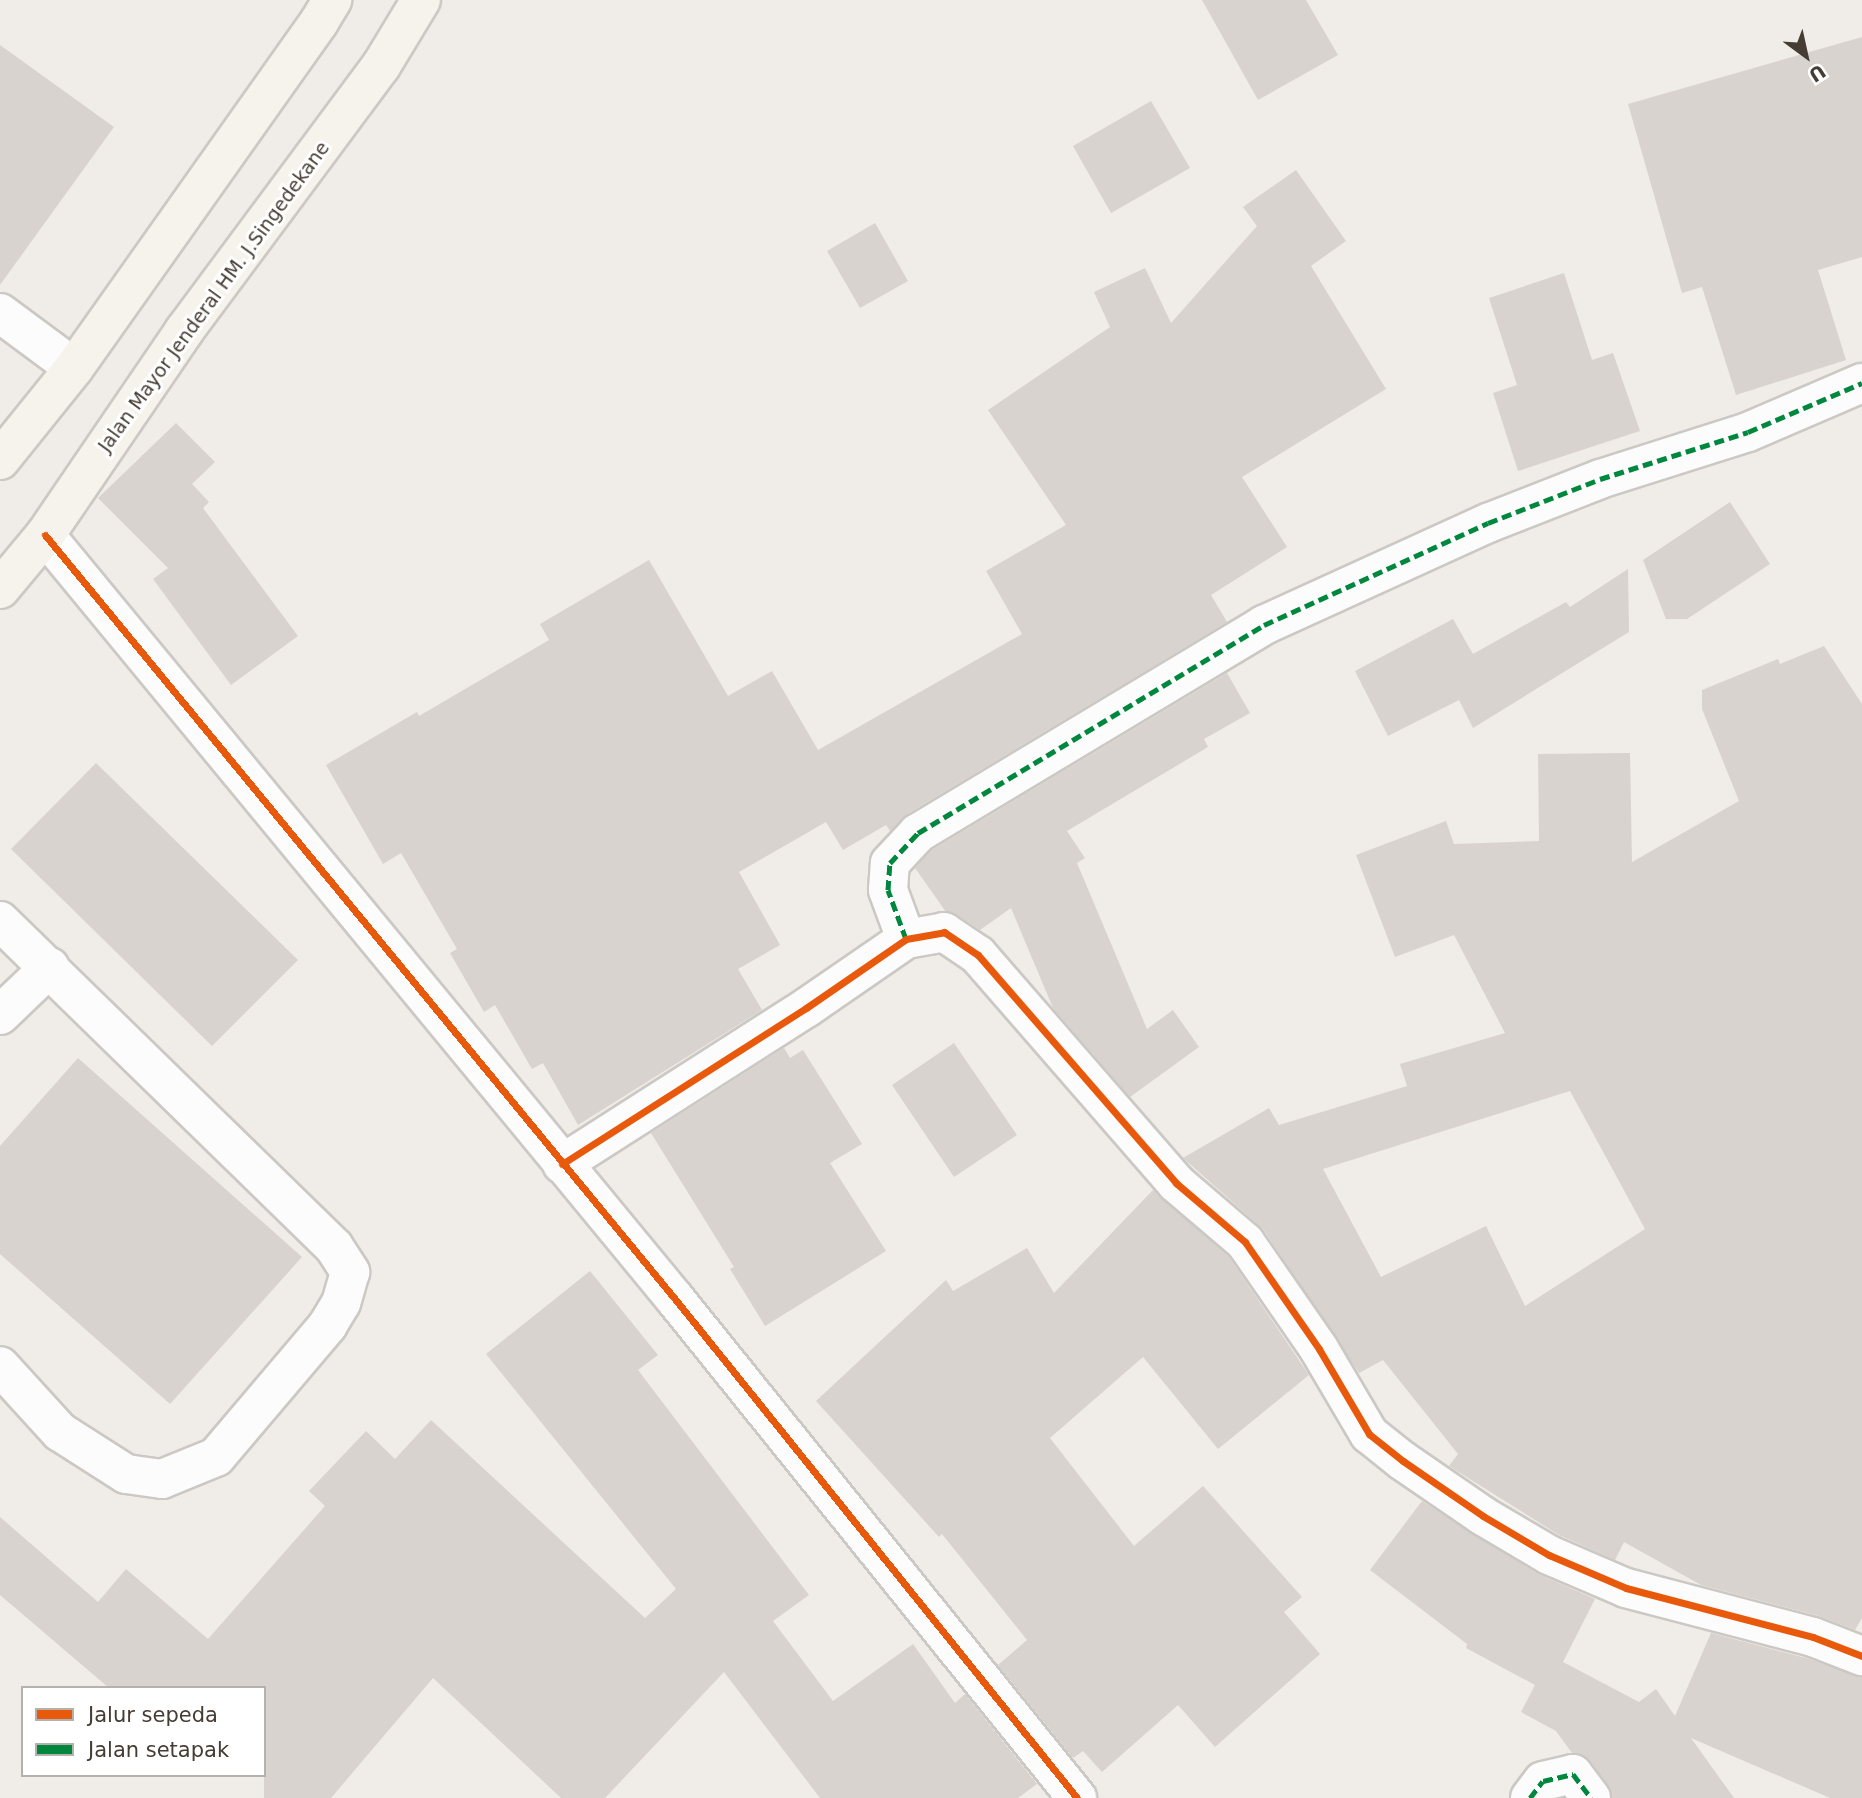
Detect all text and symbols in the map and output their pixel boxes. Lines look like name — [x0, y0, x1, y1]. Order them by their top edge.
north arrow — [1771, 21, 1841, 91]
text: U — [1805, 60, 1830, 87]
street label: Jalan Mayor Jenderal HM. J.Singedekane — [94, 137, 334, 457]
legend — [21, 1686, 266, 1777]
text: Jalur sepeda — [88, 1703, 218, 1727]
text: Jalan setapak — [88, 1738, 229, 1762]

